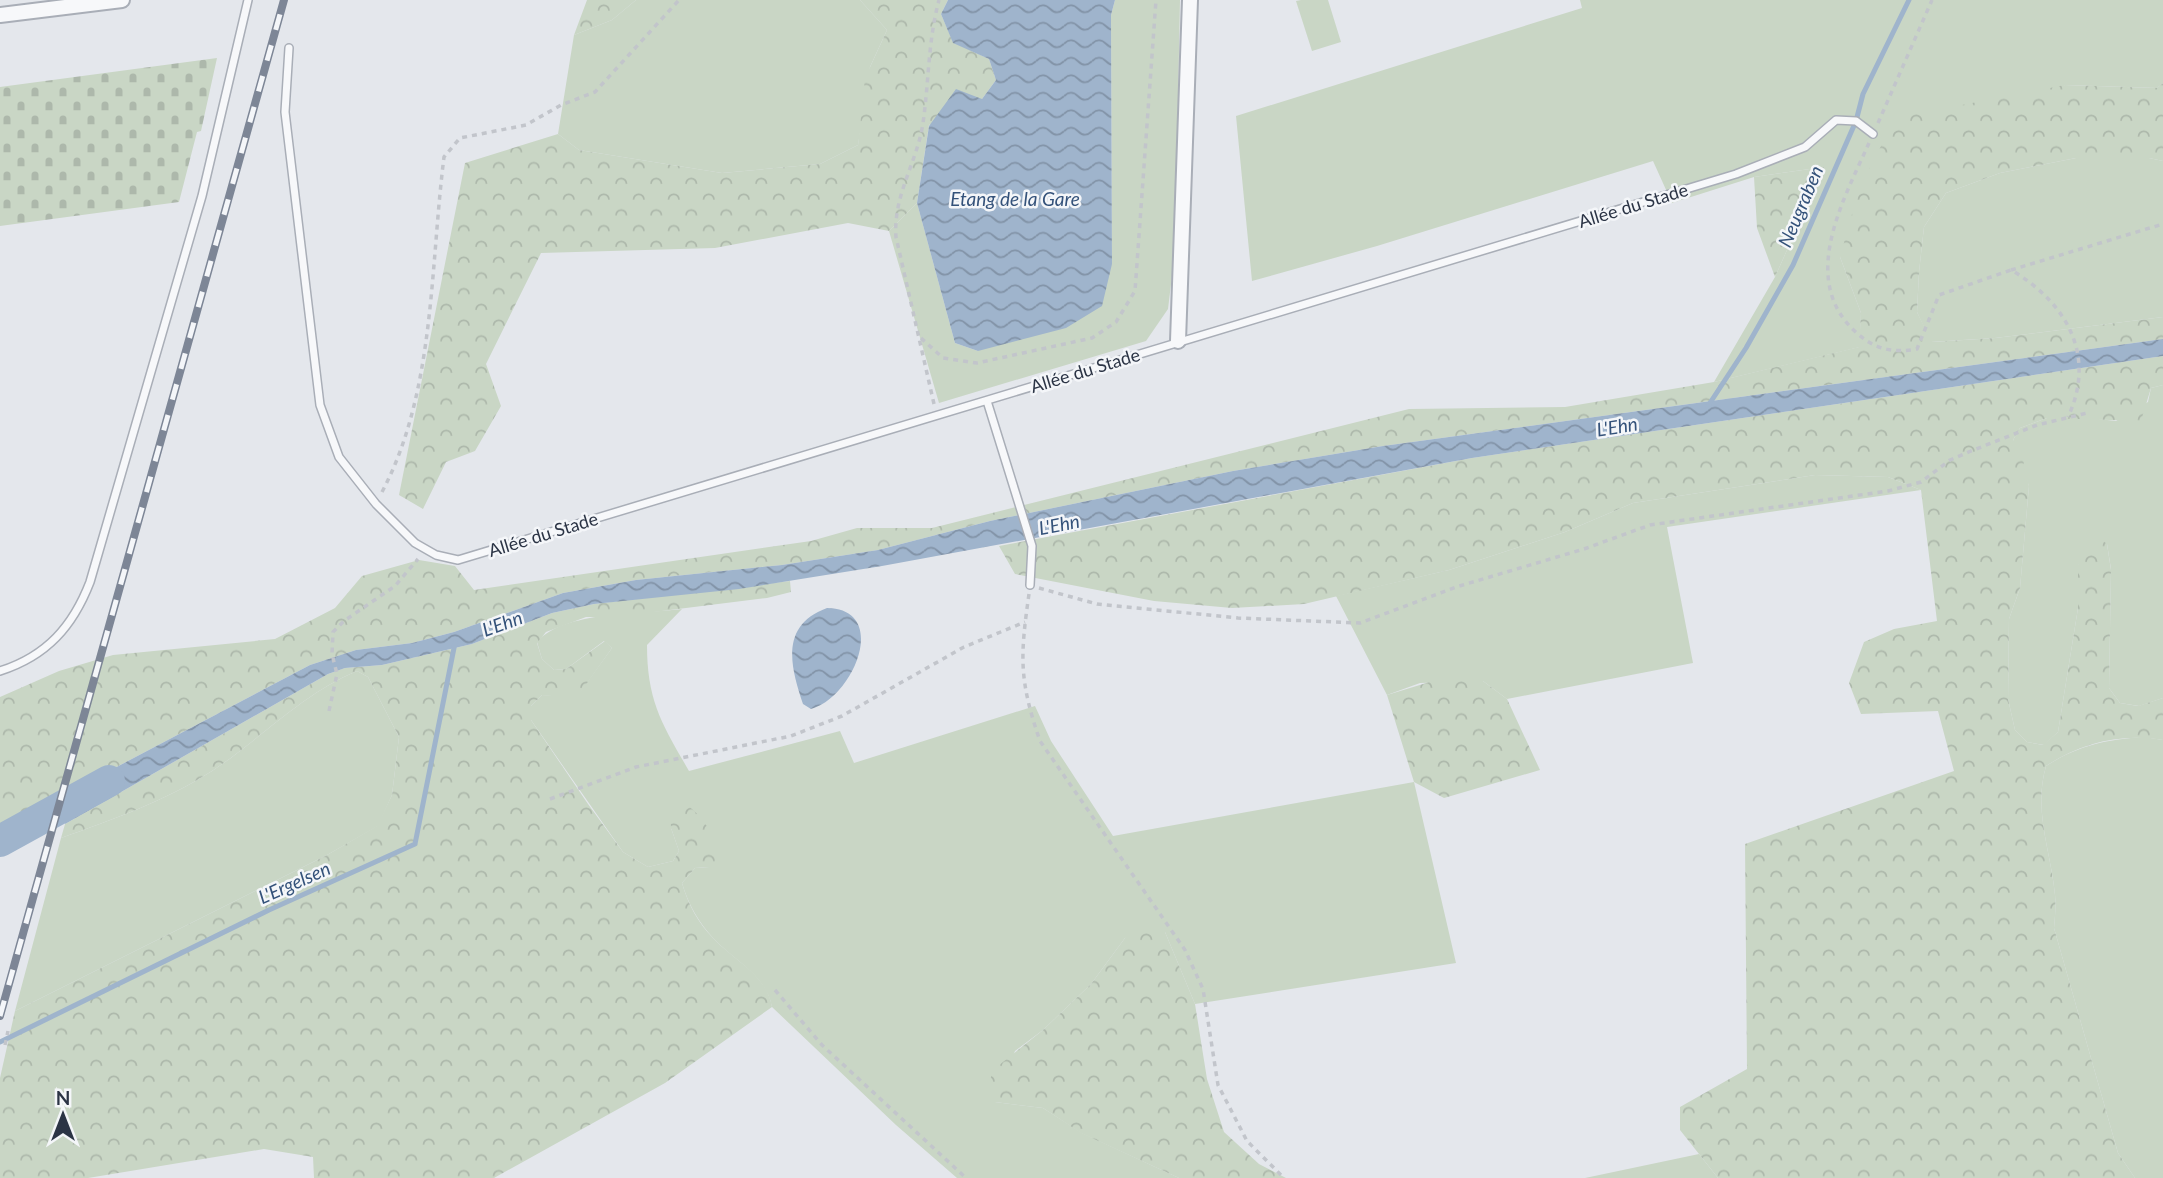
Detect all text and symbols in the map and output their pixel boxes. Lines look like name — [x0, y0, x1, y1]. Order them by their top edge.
water label: Neugraben — [1773, 162, 1827, 250]
street label: Allée du Stade — [1576, 178, 1690, 232]
water label: Etang de la Gare — [950, 187, 1080, 210]
street label: Allée du Stade — [1028, 343, 1142, 397]
water label: L'Ehn — [1595, 411, 1639, 441]
street label: Allée du Stade — [486, 507, 600, 561]
water label: L'Ehn — [1037, 509, 1081, 539]
water label: L'Ehn — [479, 605, 525, 641]
water label: L'Ergelsen — [254, 856, 334, 908]
north arrow — [28, 1080, 98, 1150]
text: N — [56, 1086, 70, 1109]

